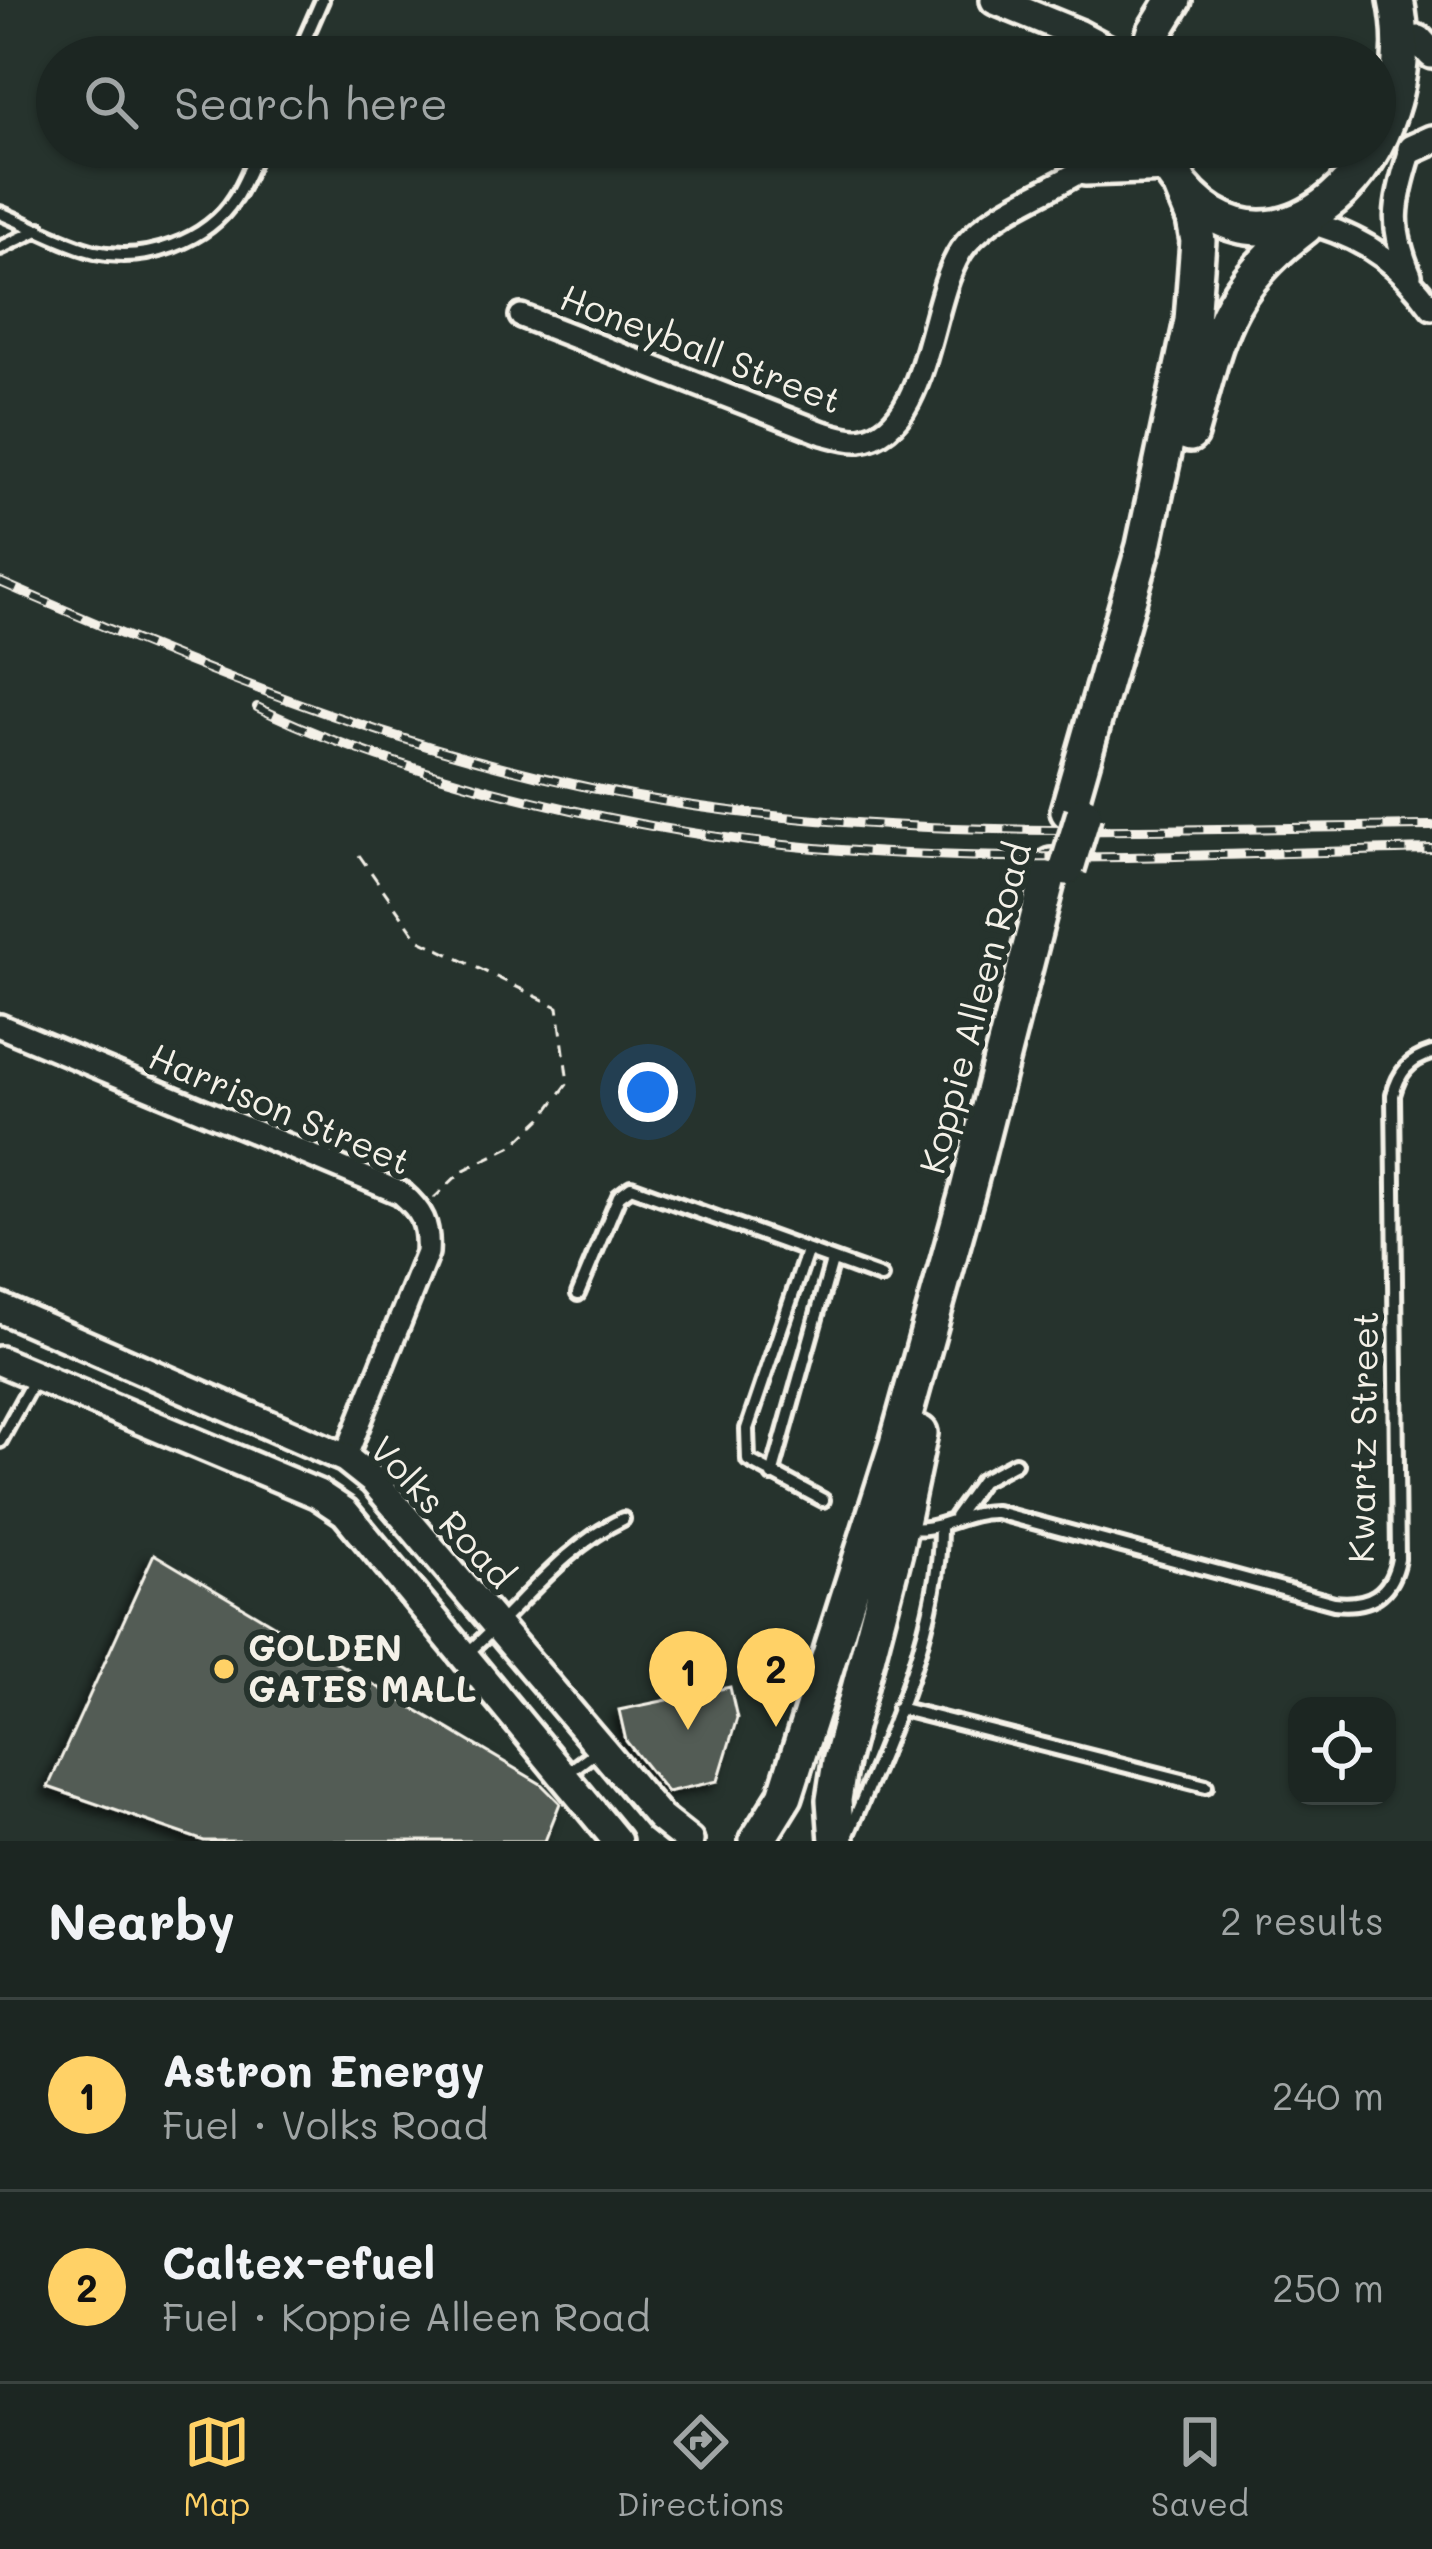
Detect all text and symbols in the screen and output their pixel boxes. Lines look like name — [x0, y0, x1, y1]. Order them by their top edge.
search box — [36, 36, 1396, 168]
icon: search — [78, 69, 144, 135]
text: Search here — [174, 73, 448, 131]
street label: Honeyball Street — [554, 272, 849, 424]
street label: Koppie Alleen Road — [907, 837, 1040, 1178]
street label: Harrison Street — [142, 1031, 419, 1184]
your location — [618, 1062, 678, 1122]
street label: Kwartz Street — [1336, 1310, 1387, 1563]
street label: Volks Road — [361, 1425, 526, 1597]
place label: GOLDEN GATES MALL — [248, 1623, 477, 1711]
pin: 2 — [737, 1628, 815, 1727]
pin: 1 — [649, 1631, 727, 1730]
marker: GOLDEN GATES MALL — [211, 1656, 237, 1682]
map controls — [1288, 1697, 1396, 1805]
button: locate — [1288, 1697, 1396, 1805]
text: Nearby — [48, 1886, 235, 1953]
text: 2 results — [1220, 1894, 1384, 1945]
text: Astron Energy — [162, 2040, 485, 2098]
text: 1 — [78, 2069, 96, 2120]
text: 240 m — [1272, 2069, 1384, 2120]
text: Fuel · Volks Road — [162, 2098, 488, 2149]
text: Caltex-efuel — [162, 2232, 435, 2290]
text: 2 — [76, 2261, 98, 2312]
text: 250 m — [1272, 2261, 1384, 2312]
text: Fuel · Koppie Alleen Road — [162, 2290, 651, 2341]
tab: Map — [183, 2409, 250, 2524]
tab: Directions — [617, 2409, 784, 2524]
tab: Saved — [1151, 2409, 1249, 2524]

